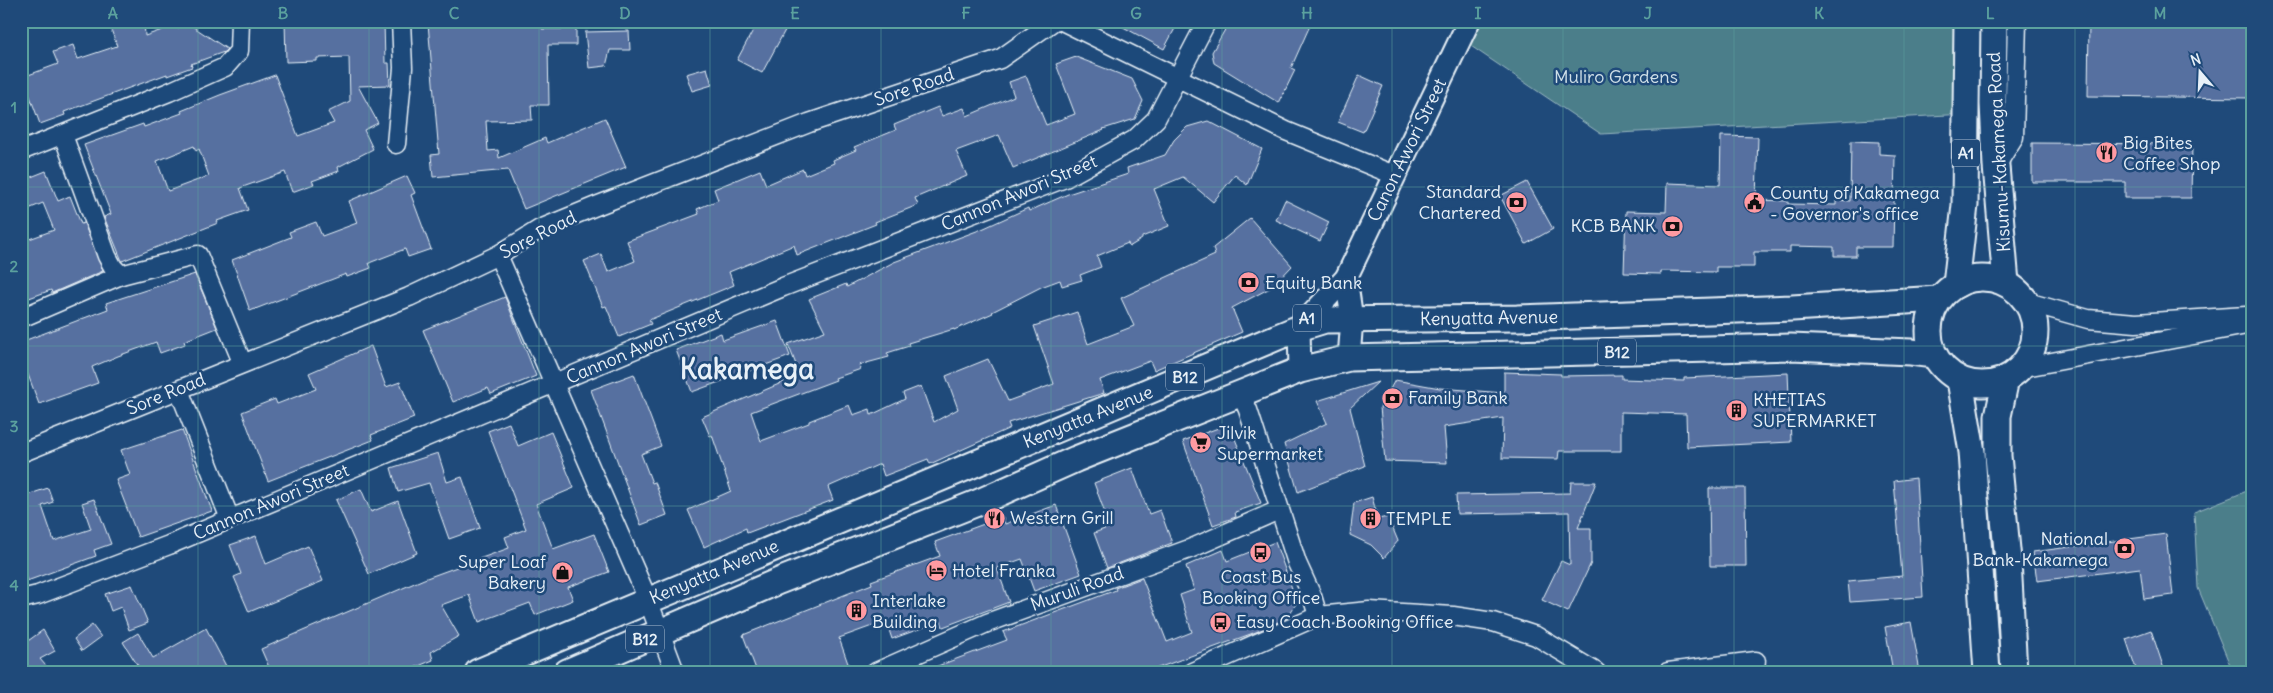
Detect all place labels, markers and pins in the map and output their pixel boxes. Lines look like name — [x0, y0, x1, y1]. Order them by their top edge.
place label: Big Bites Coffee Shop — [2123, 131, 2220, 175]
restaurant icon: Big Bites Coffee Shop — [2095, 141, 2119, 165]
place label: Standard Chartered — [1418, 180, 1501, 224]
place label: County of Kakamega - Governor's office — [1770, 181, 1940, 225]
bank icon: Standard Chartered — [1505, 190, 1529, 214]
public building icon: County of Kakamega - Governor's office — [1742, 191, 1766, 215]
place label: KCB BANK — [1570, 214, 1656, 237]
bank icon: KCB BANK — [1660, 214, 1684, 238]
bank icon: Equity Bank — [1237, 271, 1261, 295]
place label: Equity Bank — [1265, 271, 1362, 294]
bank icon: Family Bank — [1380, 386, 1404, 410]
place label: Family Bank — [1408, 386, 1508, 409]
place label: KHETIAS SUPERMARKET — [1753, 388, 1877, 432]
building icon: KHETIAS SUPERMARKET — [1725, 398, 1749, 422]
place label: Jilvik Supermarket — [1217, 421, 1323, 465]
supermarket icon: Jilvik Supermarket — [1189, 431, 1213, 455]
restaurant icon: Western Grill — [982, 506, 1006, 530]
place label: Western Grill — [1010, 506, 1114, 529]
building icon: TEMPLE — [1358, 507, 1382, 531]
place label: TEMPLE — [1386, 507, 1452, 530]
place label: National Bank-Kakamega — [1972, 527, 2108, 571]
bank icon: National Bank-Kakamega — [2112, 537, 2136, 561]
bus stop icon: Coast Bus Booking Office — [1249, 540, 1273, 564]
place label: Super Loaf Bakery — [458, 550, 547, 594]
hotel icon: Hotel Franka — [924, 559, 948, 583]
place label: Hotel Franka — [952, 559, 1055, 582]
shop icon: Super Loaf Bakery — [550, 560, 574, 584]
place label: Coast Bus Booking Office — [1202, 565, 1320, 609]
place label: Interlake Building — [872, 589, 946, 633]
building icon: Interlake Building — [844, 599, 868, 623]
bus stop icon: Easy Coach Booking Office — [1208, 610, 1232, 634]
place label: Easy Coach Booking Office — [1236, 610, 1453, 633]

